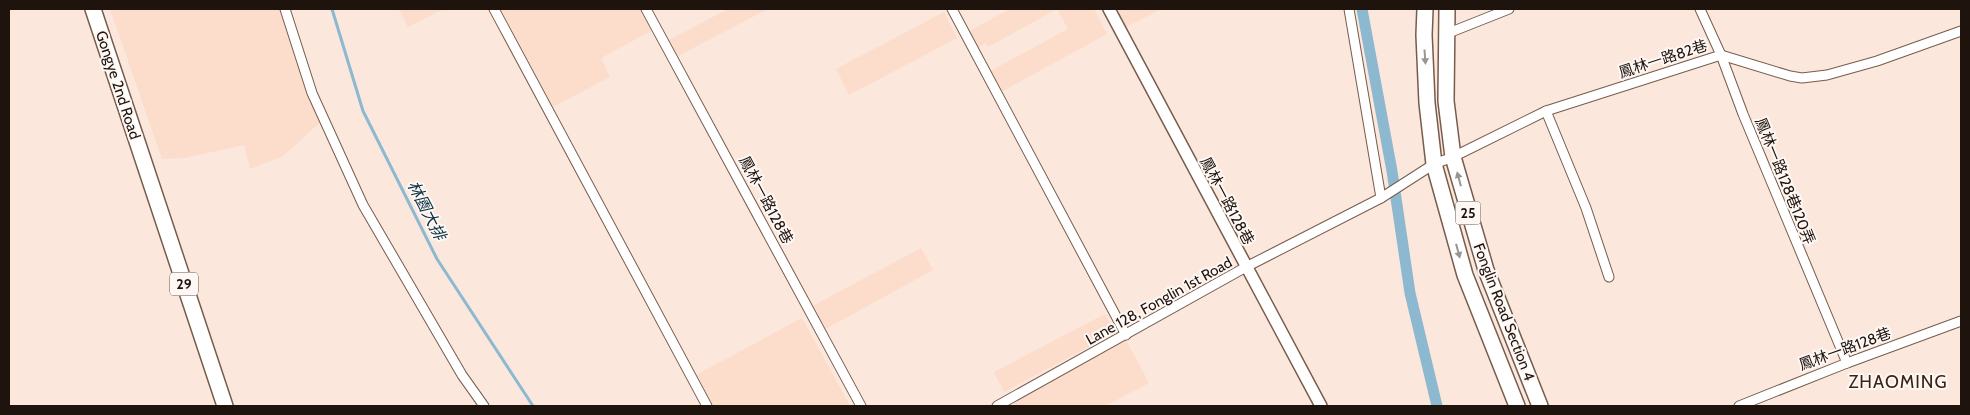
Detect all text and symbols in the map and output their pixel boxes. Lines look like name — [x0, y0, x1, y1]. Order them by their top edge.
street label: Gongye 2nd Road — [92, 28, 144, 142]
street label: 鳳林一路82巷 — [1616, 36, 1710, 82]
one-way arrow — [1422, 50, 1430, 66]
street label: 鳳林一路128巷120弄 — [1751, 115, 1819, 247]
street label: 鳳林一路128巷 — [735, 153, 797, 247]
street label: 鳳林一路128巷 — [1196, 154, 1258, 248]
one-way arrow — [1455, 172, 1463, 187]
water label: 林園大排 — [404, 177, 450, 245]
road number: 25 — [1456, 202, 1480, 224]
street label: Fonglin Road Section 4 — [1469, 241, 1539, 384]
one-way arrow — [1454, 244, 1462, 259]
street label: Lane 128, Fonglin 1st Road — [1083, 253, 1235, 349]
road number: 29 — [170, 272, 198, 296]
street label: 鳳林一路128巷 — [1796, 324, 1894, 374]
district label: ZHAOMING — [1848, 371, 1948, 393]

